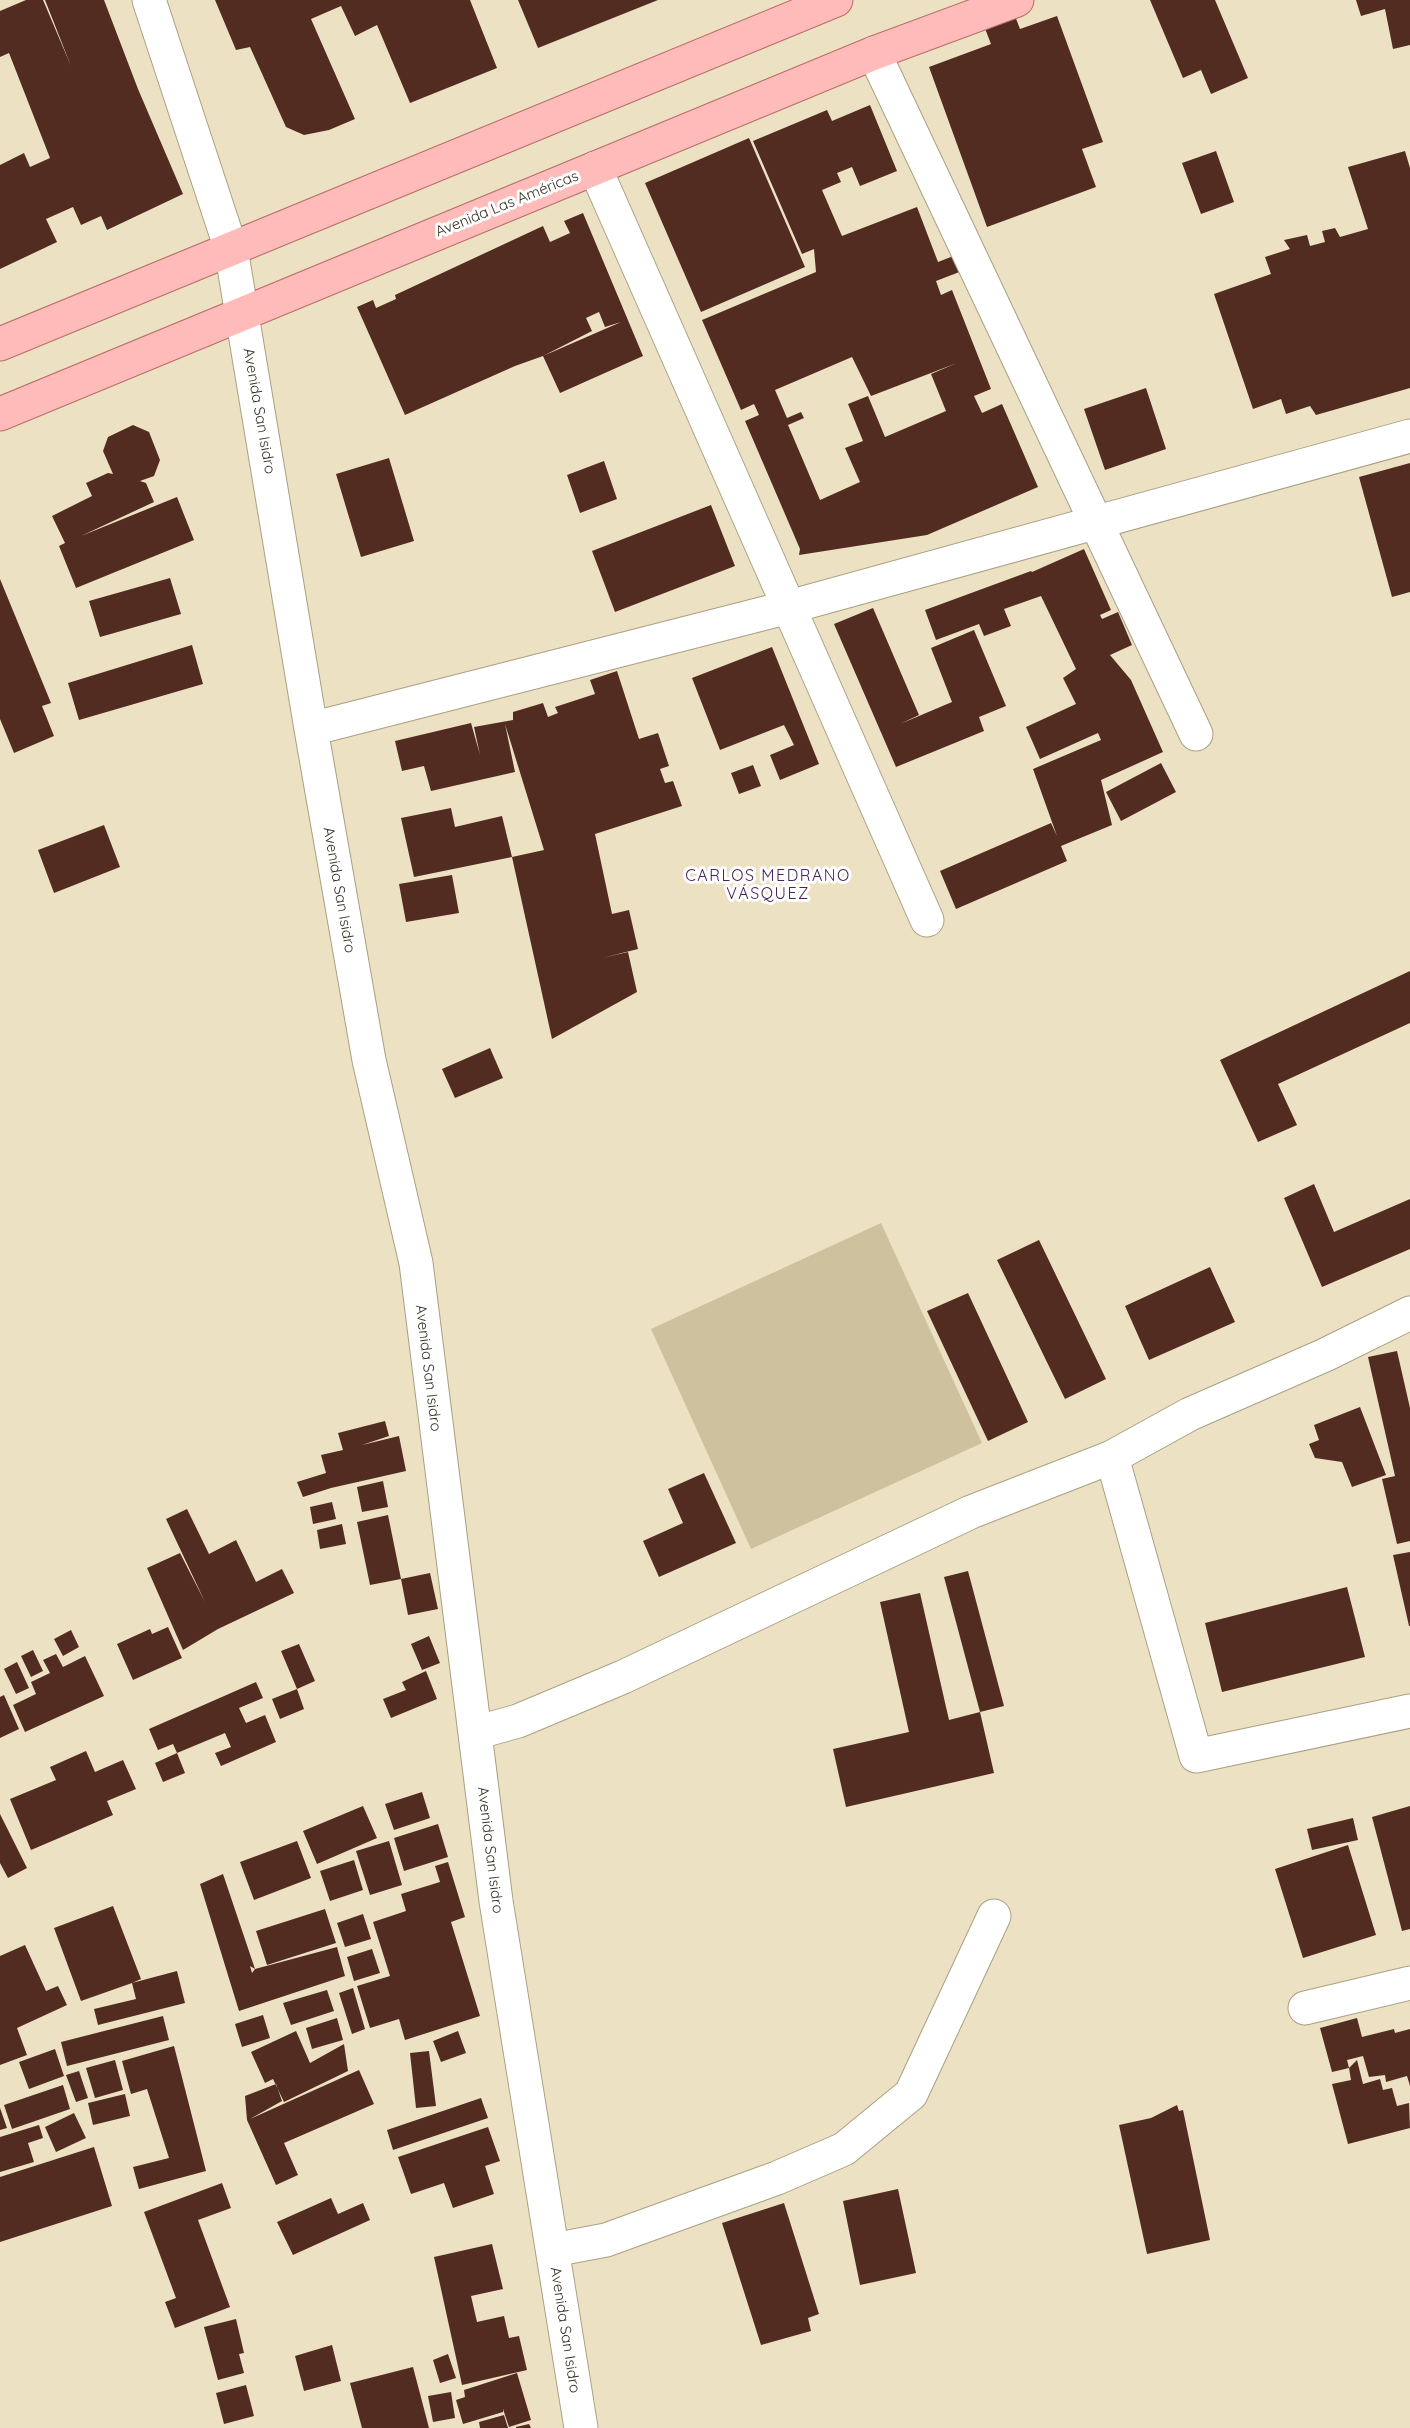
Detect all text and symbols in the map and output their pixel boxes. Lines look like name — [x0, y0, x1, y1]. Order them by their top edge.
street label: Avenida Las Américas — [433, 167, 581, 241]
street label: Avenida San Isidro — [239, 347, 279, 475]
street label: Avenida San Isidro — [319, 826, 359, 954]
district label: CARLOS MEDRANO VÁSQUEZ — [685, 866, 851, 904]
street label: Avenida San Isidro — [411, 1304, 445, 1432]
street label: Avenida San Isidro — [473, 1786, 507, 1914]
street label: Avenida San Isidro — [546, 2266, 584, 2394]

